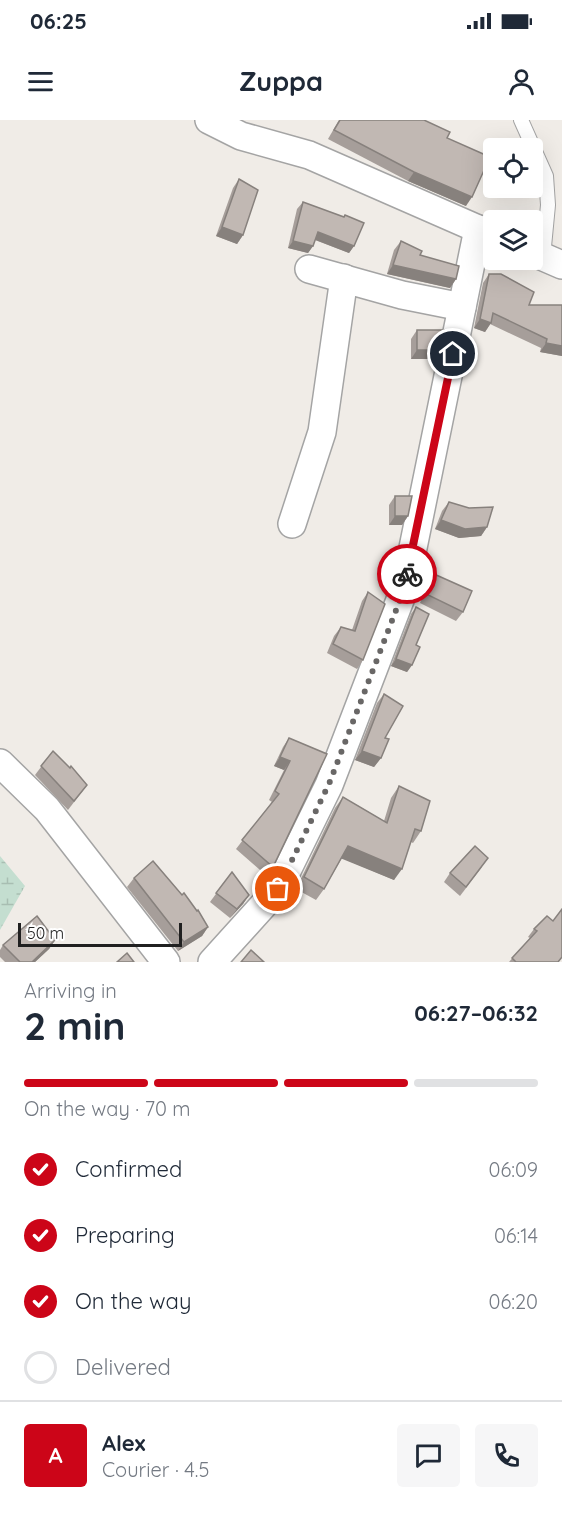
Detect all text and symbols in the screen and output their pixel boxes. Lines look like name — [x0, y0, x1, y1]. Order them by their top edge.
text: 06:25 — [30, 7, 87, 35]
text: Zuppa — [239, 64, 323, 98]
icon: menu — [24, 65, 57, 98]
icon: person — [505, 65, 538, 98]
map controls — [483, 138, 543, 270]
button: locate — [483, 138, 543, 198]
button: layers — [483, 210, 543, 270]
pin — [427, 328, 478, 379]
icon: home — [436, 337, 469, 370]
courier — [377, 544, 437, 604]
icon: bike — [391, 558, 424, 591]
pin — [252, 863, 303, 914]
icon: bag — [261, 872, 294, 905]
scale bar — [18, 920, 182, 948]
text: 50 m — [27, 923, 64, 943]
text: Arriving in — [24, 978, 117, 1003]
text: 06:27–06:32 — [414, 999, 538, 1027]
text: 2 min — [24, 1001, 126, 1050]
text: On the way · 70 m — [24, 1096, 191, 1121]
icon: check — [24, 1153, 57, 1186]
text: Confirmed — [75, 1155, 182, 1183]
text: 06:09 — [489, 1157, 538, 1182]
icon: check — [24, 1219, 57, 1252]
text: Preparing — [75, 1221, 175, 1249]
text: 06:14 — [494, 1223, 538, 1248]
icon: check — [24, 1285, 57, 1318]
text: On the way — [75, 1287, 191, 1315]
text: 06:20 — [489, 1289, 538, 1314]
text: Delivered — [75, 1353, 171, 1381]
button: chat — [397, 1424, 460, 1487]
button: phone — [475, 1424, 538, 1487]
text: Alex — [102, 1429, 145, 1457]
text: A — [48, 1441, 63, 1469]
text: Courier · 4.5 — [102, 1457, 209, 1482]

